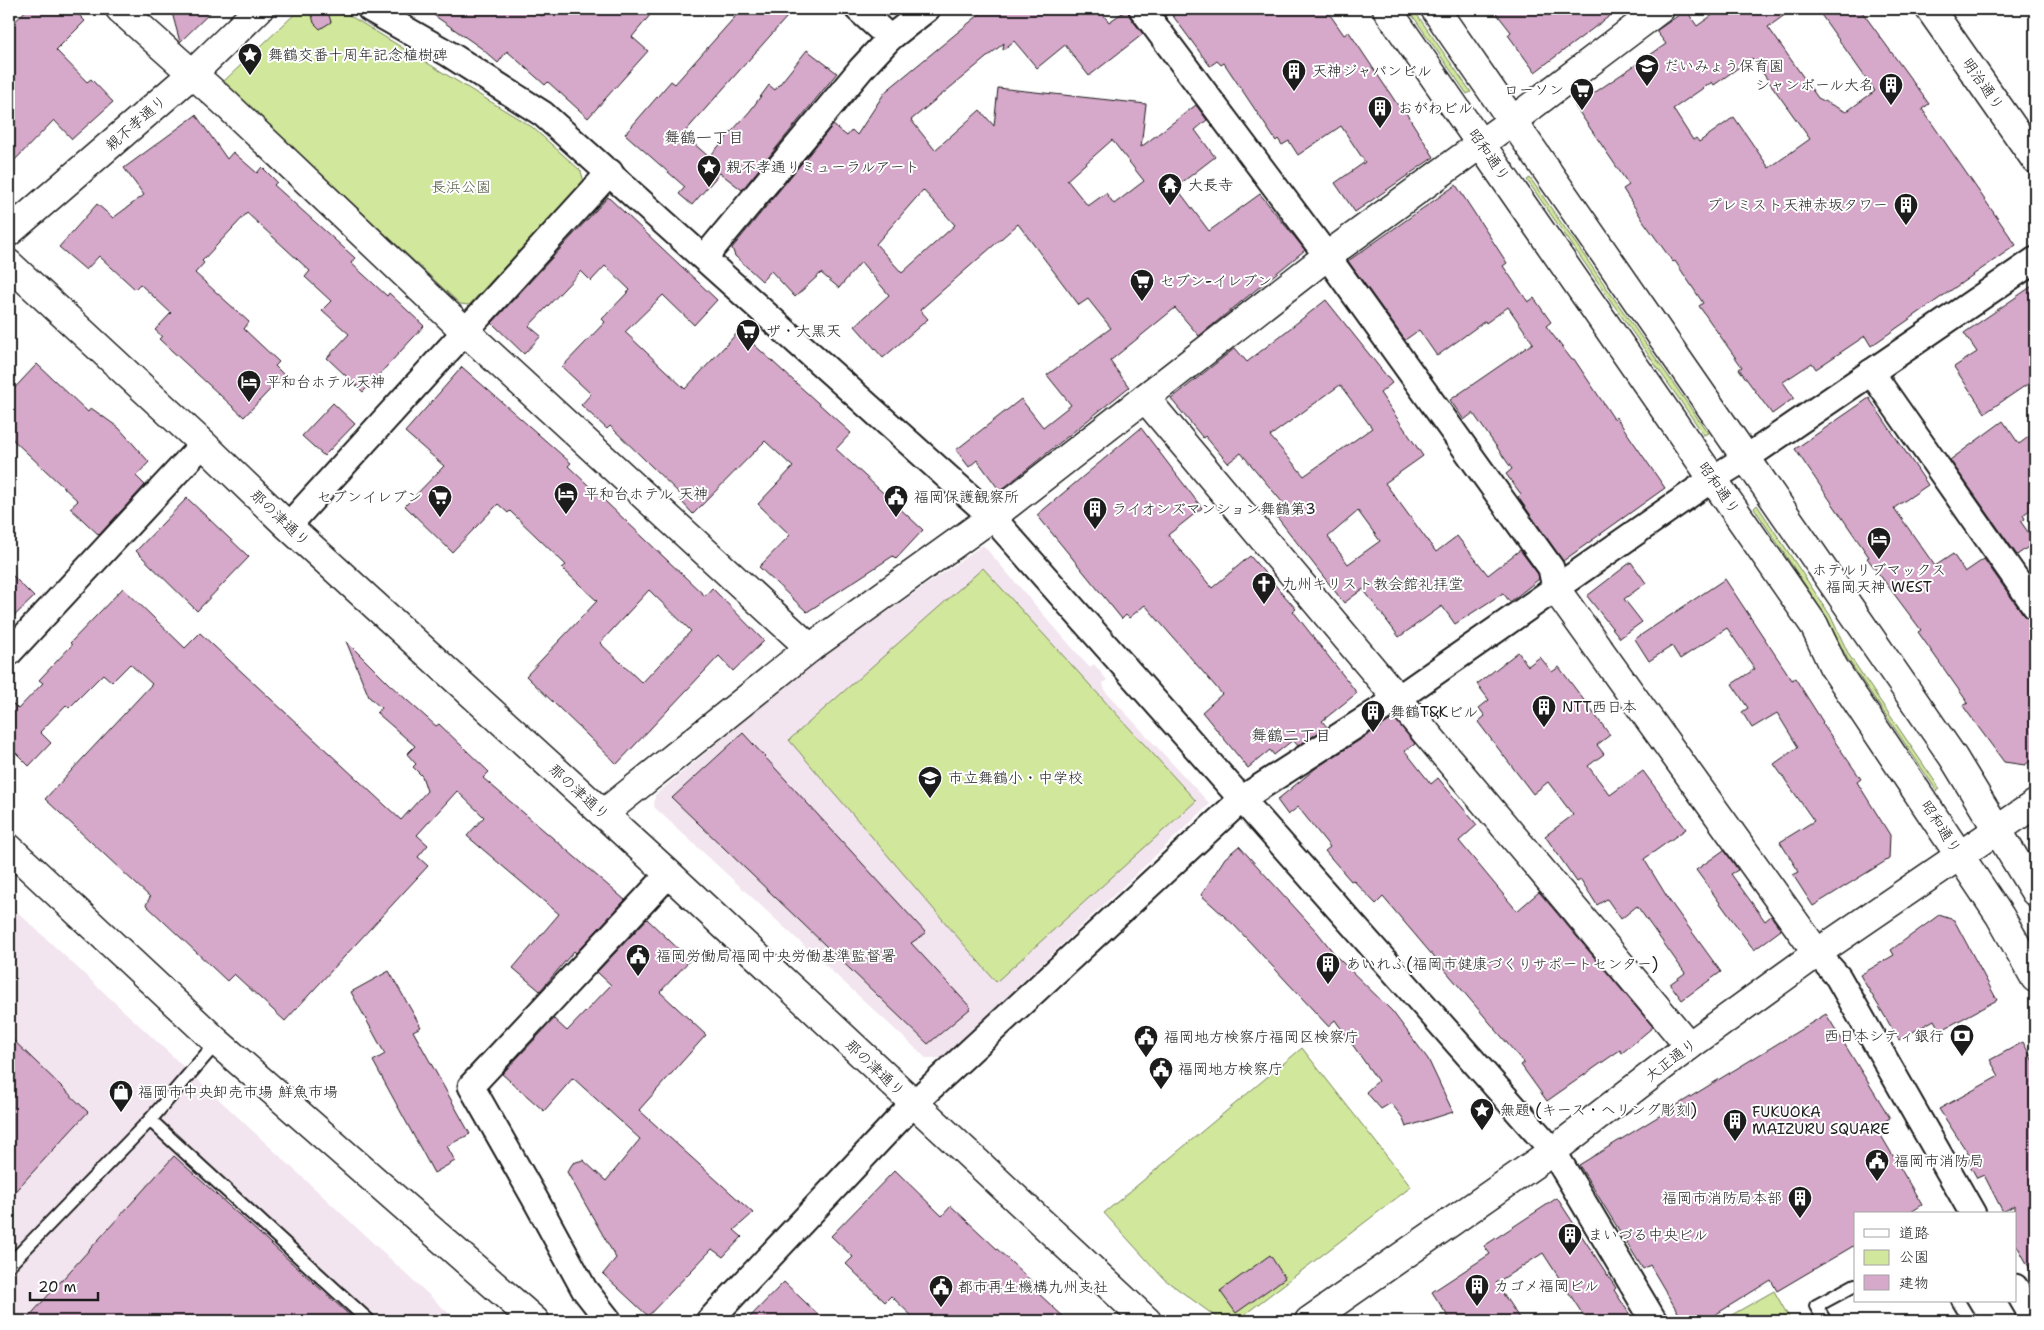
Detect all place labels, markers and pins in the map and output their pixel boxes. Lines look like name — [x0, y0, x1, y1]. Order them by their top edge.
place icon: 舞鶴交番十周年記念植樹碑 — [237, 42, 263, 76]
place label: 舞鶴交番十周年記念植樹碑 — [268, 45, 448, 65]
school or university icon: だいみょう保育園 — [1634, 53, 1660, 87]
place label: だいみょう保育園 — [1664, 56, 1784, 76]
building icon: 天神ジャパンビル — [1281, 58, 1307, 92]
place label: 天神ジャパンビル — [1312, 61, 1432, 81]
building icon: シャンボール大名 — [1878, 72, 1904, 106]
place label: シャンボール大名 — [1755, 75, 1874, 95]
supermarket icon: ローソン — [1569, 77, 1595, 111]
place label: ローソン — [1504, 80, 1564, 100]
building icon: おがわビル — [1367, 95, 1393, 129]
place label: おがわビル — [1398, 98, 1473, 118]
place icon: 親不孝通りミューラルアート — [696, 154, 722, 188]
place label: 親不孝通りミューラルアート — [726, 157, 920, 177]
temple icon: 大長寺 — [1157, 172, 1183, 206]
place label: 大長寺 — [1188, 175, 1233, 195]
building icon: プレミスト天神赤坂タワー — [1893, 192, 1919, 226]
place label: プレミスト天神赤坂タワー — [1707, 195, 1888, 215]
supermarket icon: セブン-イレブン — [1129, 268, 1155, 302]
place label: セブン-イレブン — [1160, 271, 1272, 291]
supermarket icon: ザ・大黒天 — [735, 318, 761, 352]
place label: ザ・大黒天 — [766, 321, 841, 341]
hotel icon: 平和台ホテル天神 — [236, 369, 262, 403]
place label: 平和台ホテル天神 — [266, 372, 385, 392]
hotel icon: 平和台ホテル 天神 — [553, 481, 579, 515]
supermarket icon: セブンイレブン — [427, 484, 453, 518]
place label: 平和台ホテル 天神 — [584, 484, 709, 504]
public building icon: 福岡保護観察所 — [883, 484, 909, 518]
place label: セブンイレブン — [317, 487, 422, 507]
place label: 福岡保護観察所 — [914, 487, 1019, 507]
building icon: ライオンズマンション舞鶴第3 — [1082, 496, 1108, 530]
place label: ライオンズマンション舞鶴第3 — [1112, 499, 1316, 519]
hotel icon: ホテルリブマックス 福岡天神 WEST — [1866, 526, 1892, 560]
place label: ホテルリブマックス 福岡天神 WEST — [1812, 560, 1946, 597]
church icon: 九州キリスト教会館礼拝堂 — [1251, 571, 1277, 605]
place label: 九州キリスト教会館礼拝堂 — [1282, 574, 1463, 594]
building icon: NTT西日本 — [1531, 694, 1557, 728]
place label: NTT西日本 — [1562, 697, 1637, 717]
building icon: 舞鶴T&Kビル — [1360, 699, 1386, 733]
place label: 舞鶴T&Kビル — [1390, 702, 1478, 722]
school or university icon: 市立舞鶴小・中学校 — [917, 765, 943, 799]
place label: 市立舞鶴小・中学校 — [948, 768, 1083, 788]
public building icon: 福岡労働局福岡中央労働基準監督署 — [625, 943, 651, 977]
place label: 福岡労働局福岡中央労働基準監督署 — [656, 946, 896, 966]
building icon: あいれふ(福岡市健康づくりサポートセンター) — [1315, 951, 1341, 985]
place label: あいれふ(福岡市健康づくりサポートセンター) — [1346, 954, 1658, 974]
bank icon: 西日本シティ銀行 — [1949, 1023, 1975, 1057]
public building icon: 福岡地方検察庁福岡区検察庁 — [1133, 1024, 1159, 1058]
place label: 西日本シティ銀行 — [1824, 1026, 1944, 1046]
place label: 福岡地方検察庁福岡区検察庁 — [1164, 1027, 1359, 1047]
public building icon: 福岡地方検察庁 — [1148, 1056, 1174, 1090]
place label: 福岡地方検察庁 — [1178, 1059, 1283, 1079]
shop icon: 福岡市中央卸売市場 鮮魚市場 — [108, 1079, 134, 1113]
place label: 福岡市中央卸売市場 鮮魚市場 — [138, 1082, 338, 1102]
place icon: 無題 (キース・ヘリング彫刻) — [1469, 1097, 1495, 1131]
place label: 無題 (キース・ヘリング彫刻) — [1500, 1100, 1697, 1120]
place label: FUKUOKA MAIZURU SQUARE — [1752, 1102, 1890, 1139]
building icon: FUKUOKA MAIZURU SQUARE — [1722, 1108, 1748, 1142]
public building icon: 福岡市消防局 — [1864, 1148, 1890, 1182]
place label: 福岡市消防局 — [1894, 1151, 1984, 1171]
building icon: 福岡市消防局本部 — [1787, 1185, 1813, 1219]
place label: 福岡市消防局本部 — [1662, 1188, 1782, 1208]
building icon: まいづる中央ビル — [1557, 1222, 1583, 1256]
place label: まいづる中央ビル — [1588, 1225, 1708, 1245]
building icon: カゴメ福岡ビル — [1464, 1273, 1490, 1307]
public building icon: 都市再生機構九州支社 — [928, 1274, 954, 1308]
place label: カゴメ福岡ビル — [1494, 1276, 1599, 1296]
place label: 都市再生機構九州支社 — [958, 1277, 1108, 1297]

